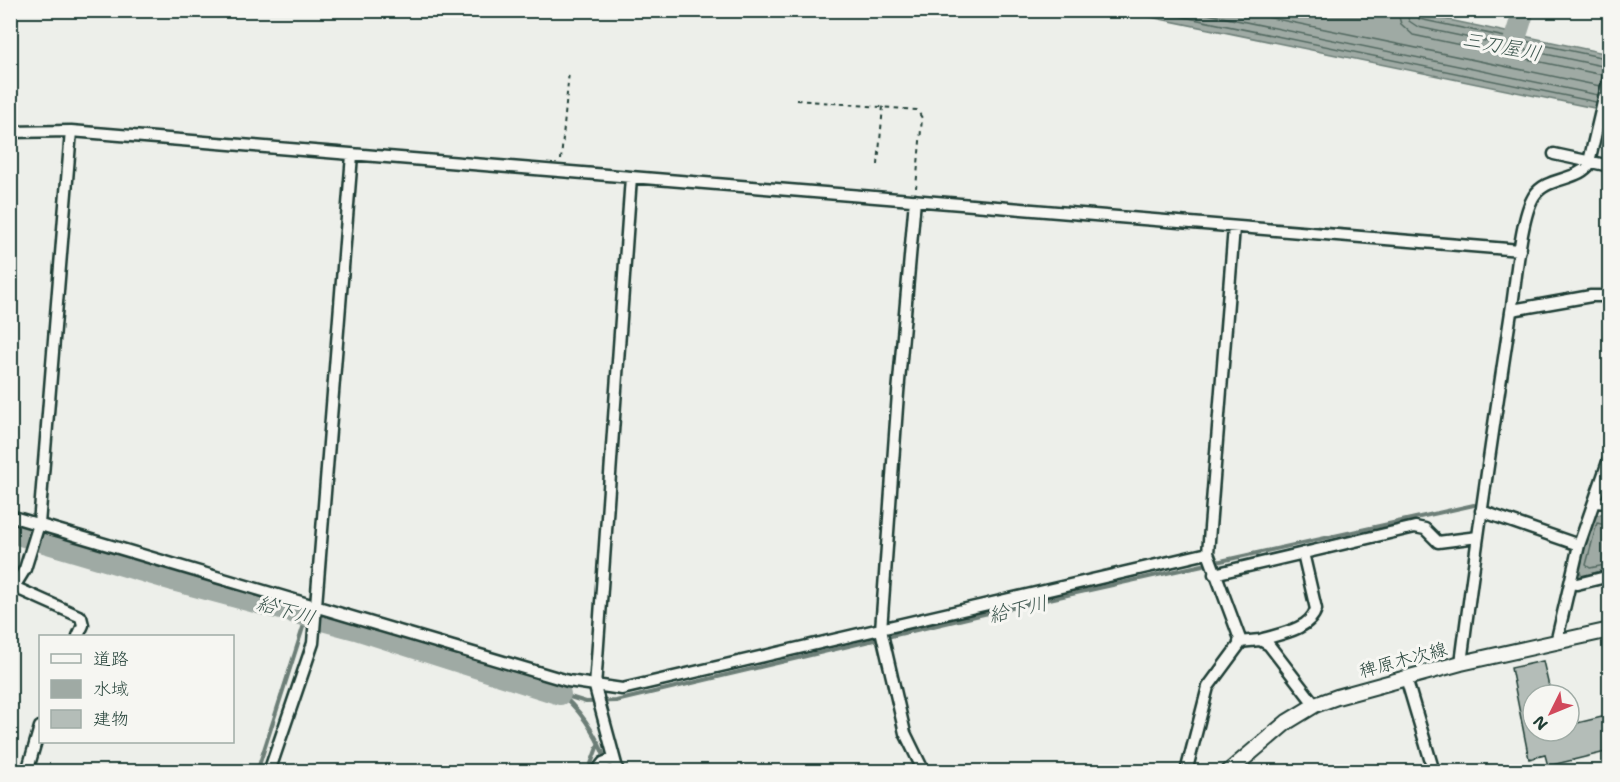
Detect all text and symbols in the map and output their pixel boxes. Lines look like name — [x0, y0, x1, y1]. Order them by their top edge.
water label: 三刀屋川 — [1460, 26, 1544, 66]
water label: 給下川 — [254, 589, 318, 631]
water label: 給下川 — [986, 590, 1050, 628]
legend — [39, 635, 234, 743]
street label: 稗原木次線 — [1356, 637, 1450, 683]
text: 道路 — [93, 647, 129, 671]
text: 水域 — [93, 677, 129, 701]
north arrow — [1521, 683, 1581, 743]
text: 建物 — [93, 707, 129, 731]
text: N — [1528, 711, 1552, 735]

